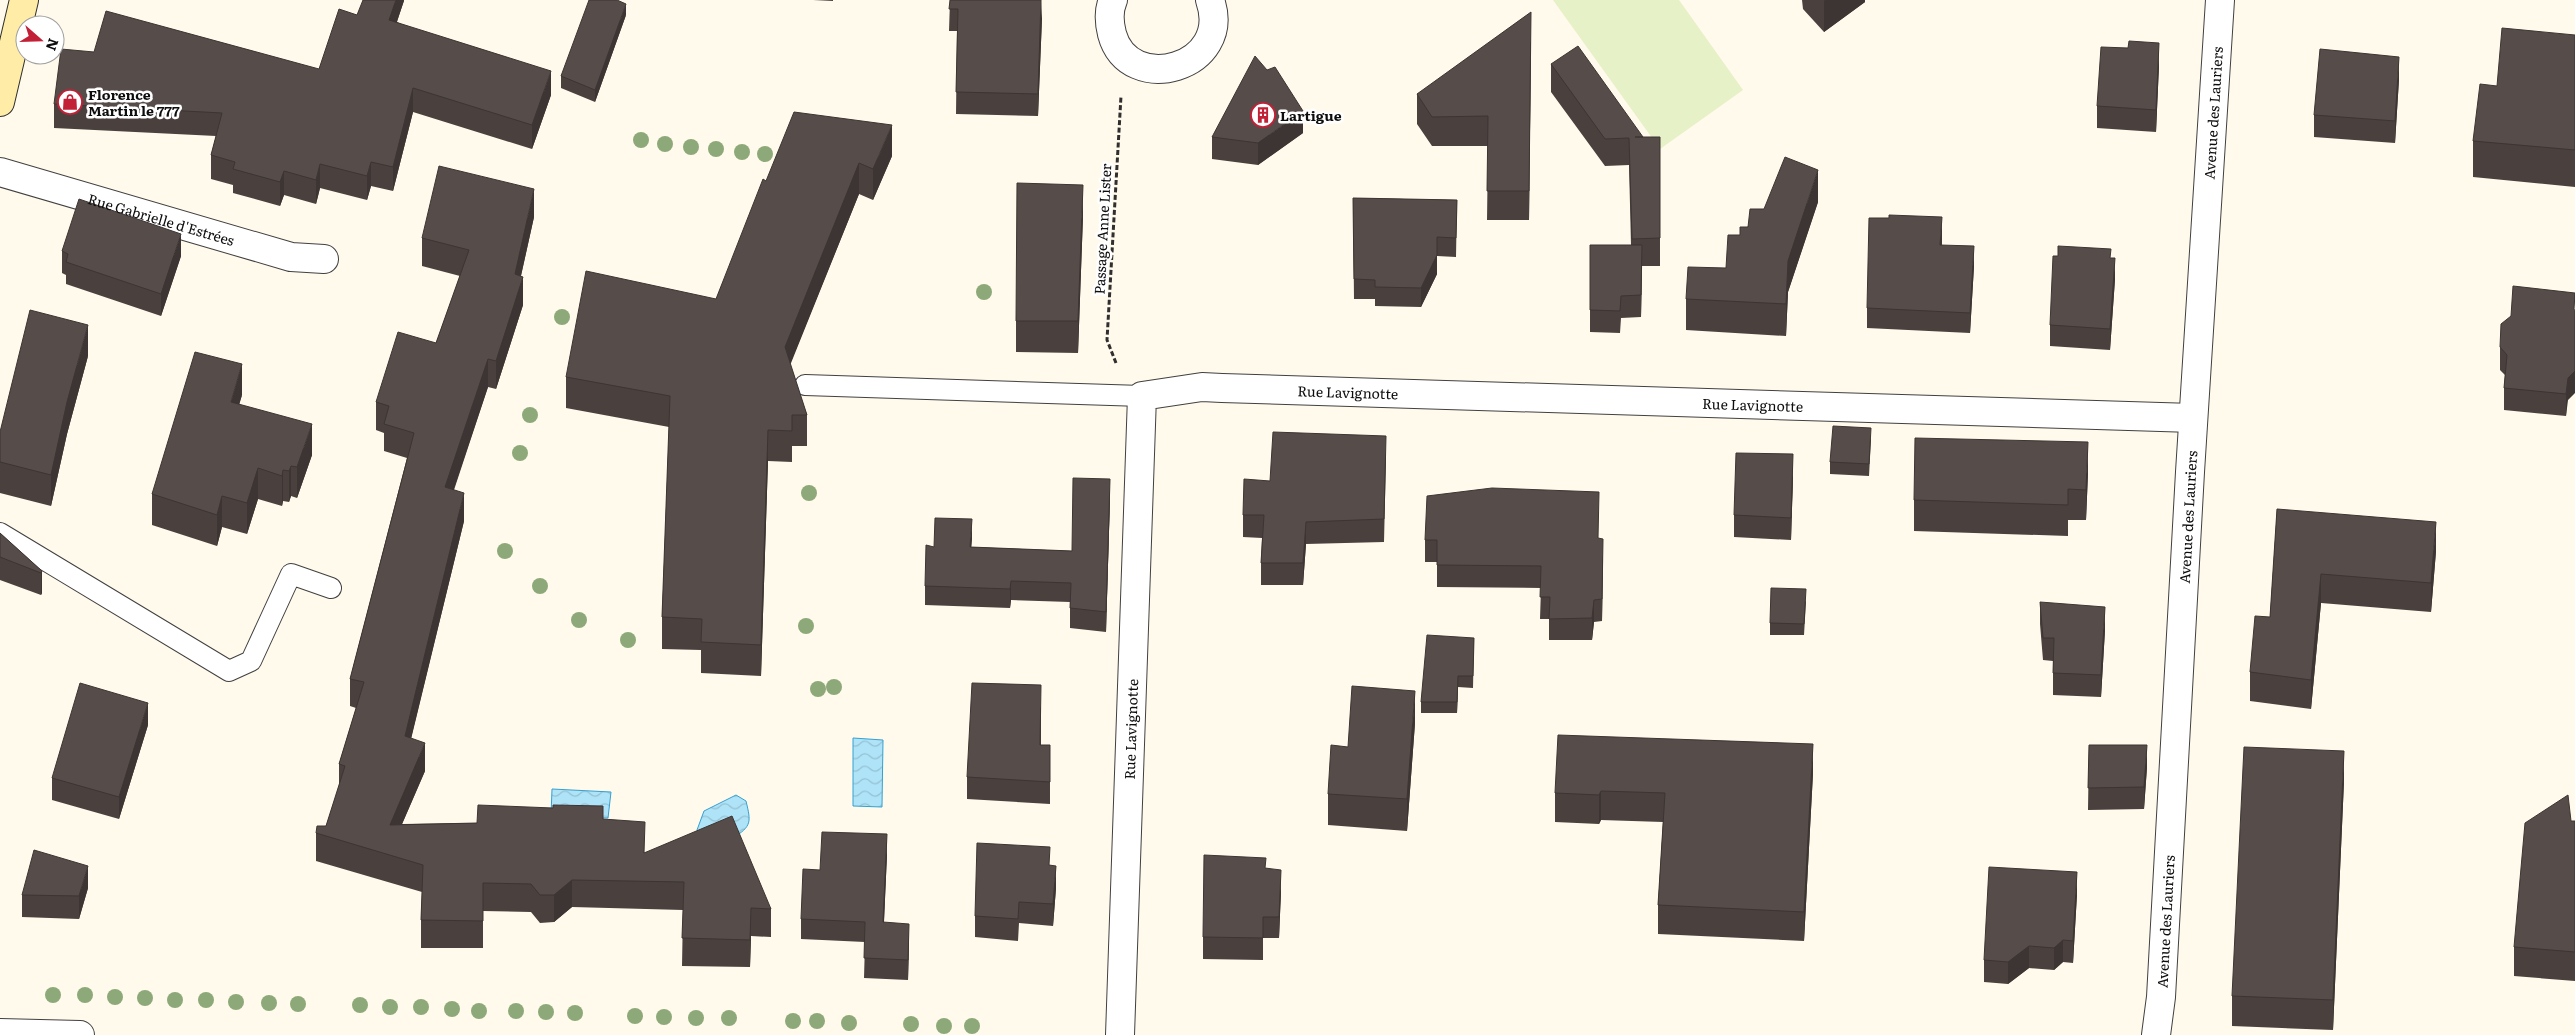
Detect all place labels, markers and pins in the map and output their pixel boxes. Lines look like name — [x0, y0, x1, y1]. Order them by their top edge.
place label: Florence Martin le 777 — [88, 84, 180, 120]
shop icon: Florence Martin le 777 — [57, 89, 83, 115]
building icon: Lartigue — [1250, 102, 1276, 128]
place label: Lartigue — [1280, 105, 1342, 125]

